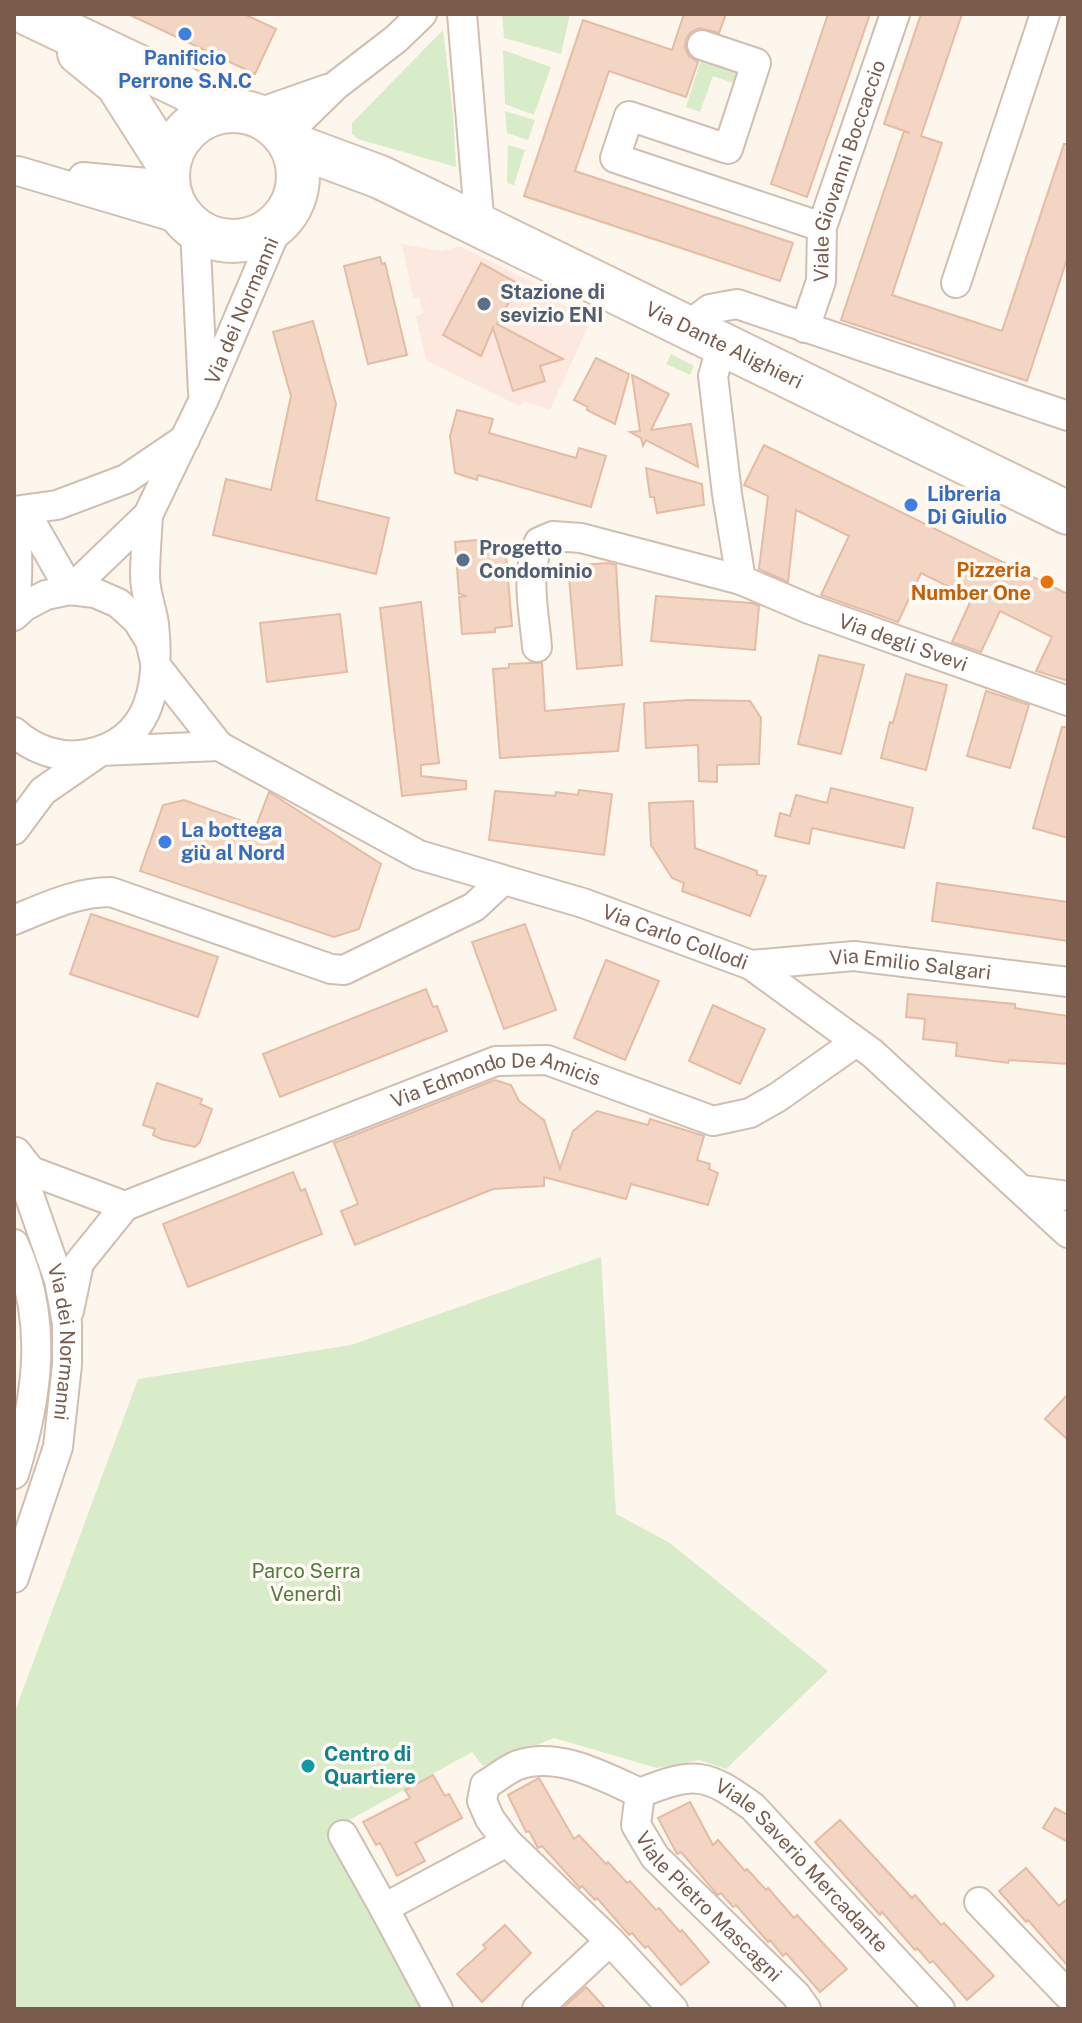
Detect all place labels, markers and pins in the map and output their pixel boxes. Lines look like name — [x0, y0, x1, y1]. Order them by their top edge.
marker: Panificio Perrone S.N.C — [176, 25, 194, 43]
place label: Panificio Perrone S.N.C — [118, 46, 252, 93]
place label: Stazione di sevizio ENI — [500, 280, 605, 327]
marker: Stazione di sevizio ENI — [475, 295, 493, 313]
place label: Libreria Di Giulio — [927, 482, 1007, 529]
marker: Libreria Di Giulio — [902, 496, 920, 514]
place label: Progetto Condominio — [479, 536, 592, 583]
marker: Progetto Condominio — [454, 551, 472, 569]
place label: Pizzeria Number One — [911, 558, 1031, 605]
marker: Pizzeria Number One — [1038, 573, 1056, 591]
place label: La bottega giù al Nord — [181, 818, 285, 865]
marker: La bottega giù al Nord — [156, 833, 174, 851]
place label: Centro di Quartiere — [324, 1742, 416, 1789]
marker: Centro di Quartiere — [299, 1757, 317, 1775]

